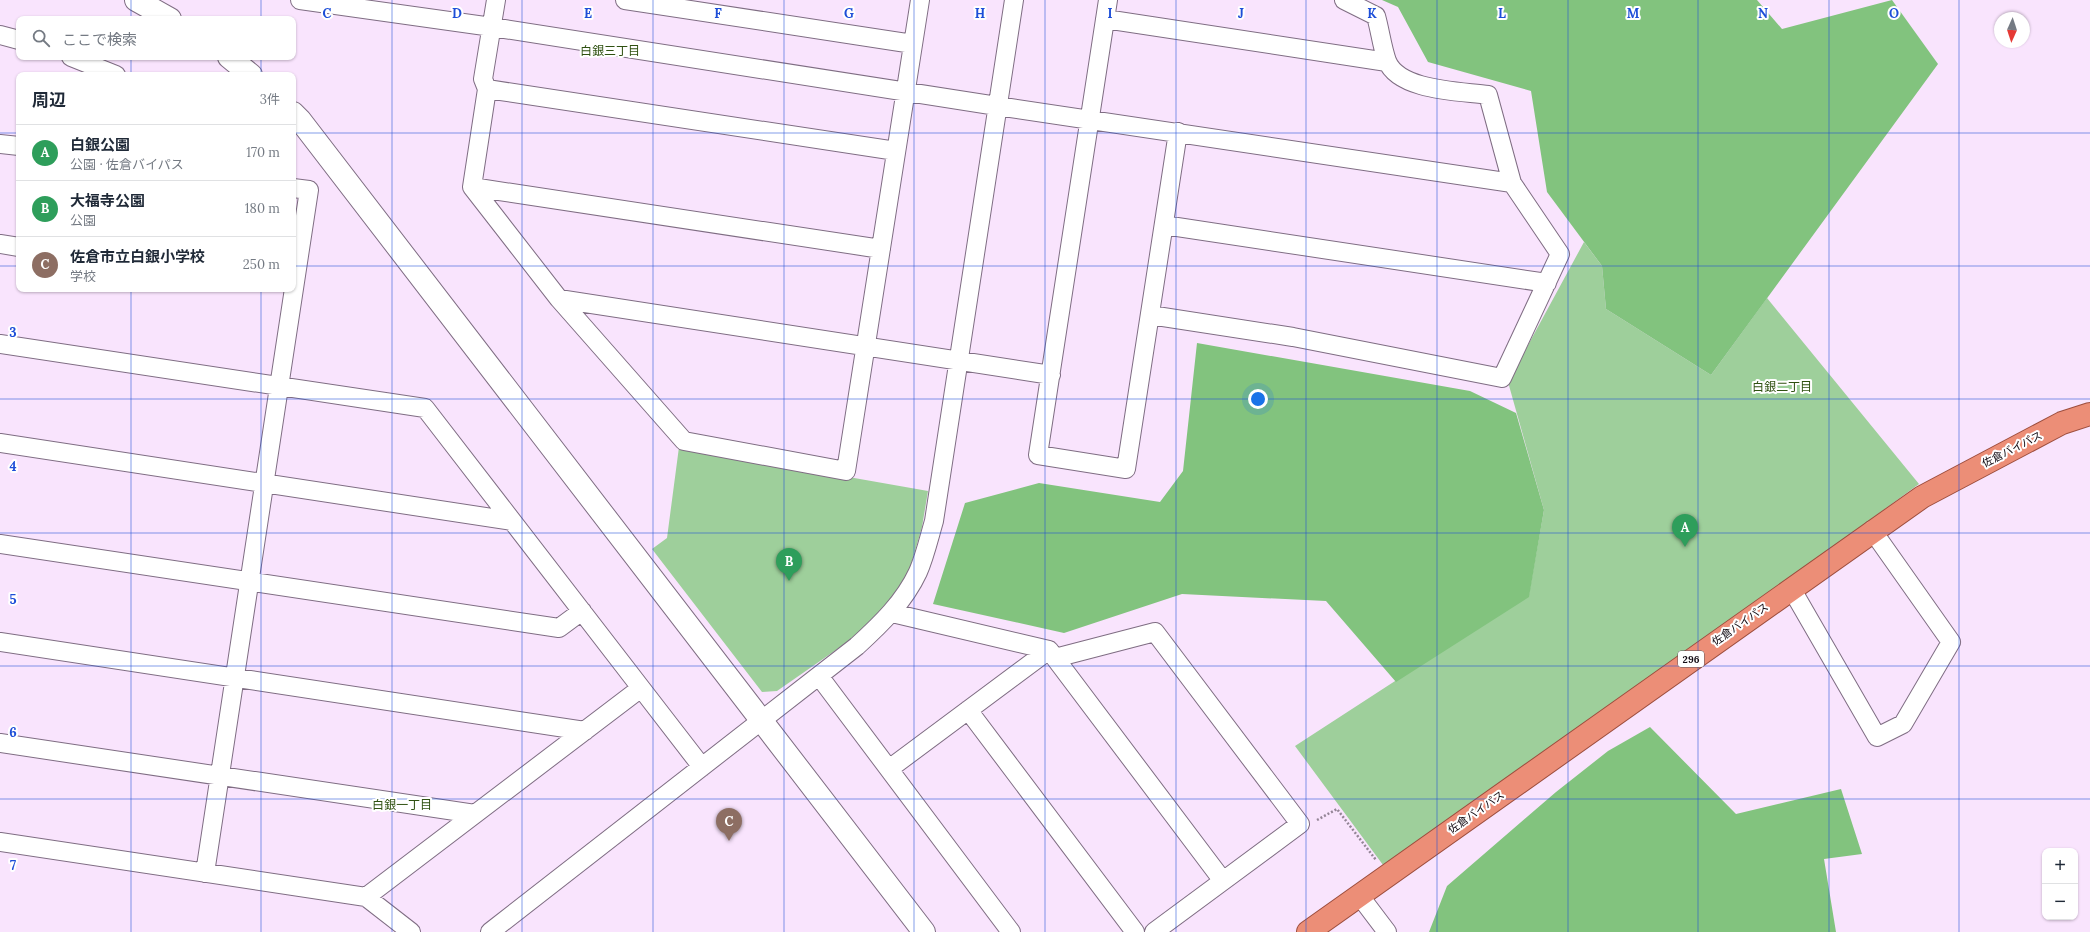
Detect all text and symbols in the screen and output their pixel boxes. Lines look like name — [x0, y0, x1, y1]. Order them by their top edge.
text: C — [323, 5, 332, 22]
text: D — [452, 5, 462, 22]
text: E — [584, 5, 592, 22]
text: F — [714, 5, 722, 22]
text: G — [844, 5, 854, 22]
text: H — [975, 5, 985, 22]
text: I — [1107, 5, 1113, 22]
text: J — [1238, 5, 1244, 22]
text: K — [1367, 5, 1377, 22]
text: L — [1498, 5, 1506, 22]
text: M — [1627, 5, 1640, 22]
text: N — [1758, 5, 1768, 22]
text: O — [1889, 5, 1899, 22]
north arrow — [1994, 12, 2030, 48]
search box — [16, 16, 296, 60]
icon: search — [30, 27, 52, 49]
text: ここで検索 — [62, 30, 137, 49]
district label: 白銀三丁目 — [580, 43, 640, 58]
text: 周辺 — [32, 89, 66, 111]
text: 3件 — [260, 91, 280, 108]
text: 白銀公園 — [70, 135, 130, 154]
text: A — [41, 144, 49, 161]
text: 170 m — [246, 144, 280, 161]
text: 公園 · 佐倉バイパス — [70, 156, 184, 173]
text: 大福寺公園 — [70, 191, 145, 210]
text: B — [41, 200, 49, 217]
text: 180 m — [245, 200, 280, 217]
text: 公園 — [70, 212, 96, 229]
text: 佐倉市立白銀小学校 — [70, 247, 205, 266]
text: C — [41, 256, 49, 273]
text: 250 m — [243, 256, 280, 273]
text: 学校 — [70, 268, 96, 285]
text: 3 — [9, 324, 17, 341]
district label: 白銀二丁目 — [1752, 379, 1812, 394]
your location — [1248, 389, 1268, 409]
street label: 佐倉バイパス — [1980, 428, 2044, 470]
text: 4 — [9, 458, 17, 475]
pin: A — [1672, 514, 1698, 547]
pin: B — [776, 548, 802, 581]
text: 5 — [9, 591, 17, 608]
street label: 佐倉バイパス — [1709, 599, 1771, 649]
road number: 296 — [1678, 651, 1704, 667]
text: 6 — [9, 724, 17, 741]
street label: 佐倉バイパス — [1445, 787, 1507, 837]
district label: 白銀一丁目 — [372, 797, 432, 812]
pin: C — [716, 808, 742, 841]
map controls — [2042, 848, 2078, 920]
button: + — [2042, 848, 2078, 884]
text: 7 — [10, 857, 16, 874]
button: − — [2042, 884, 2078, 920]

